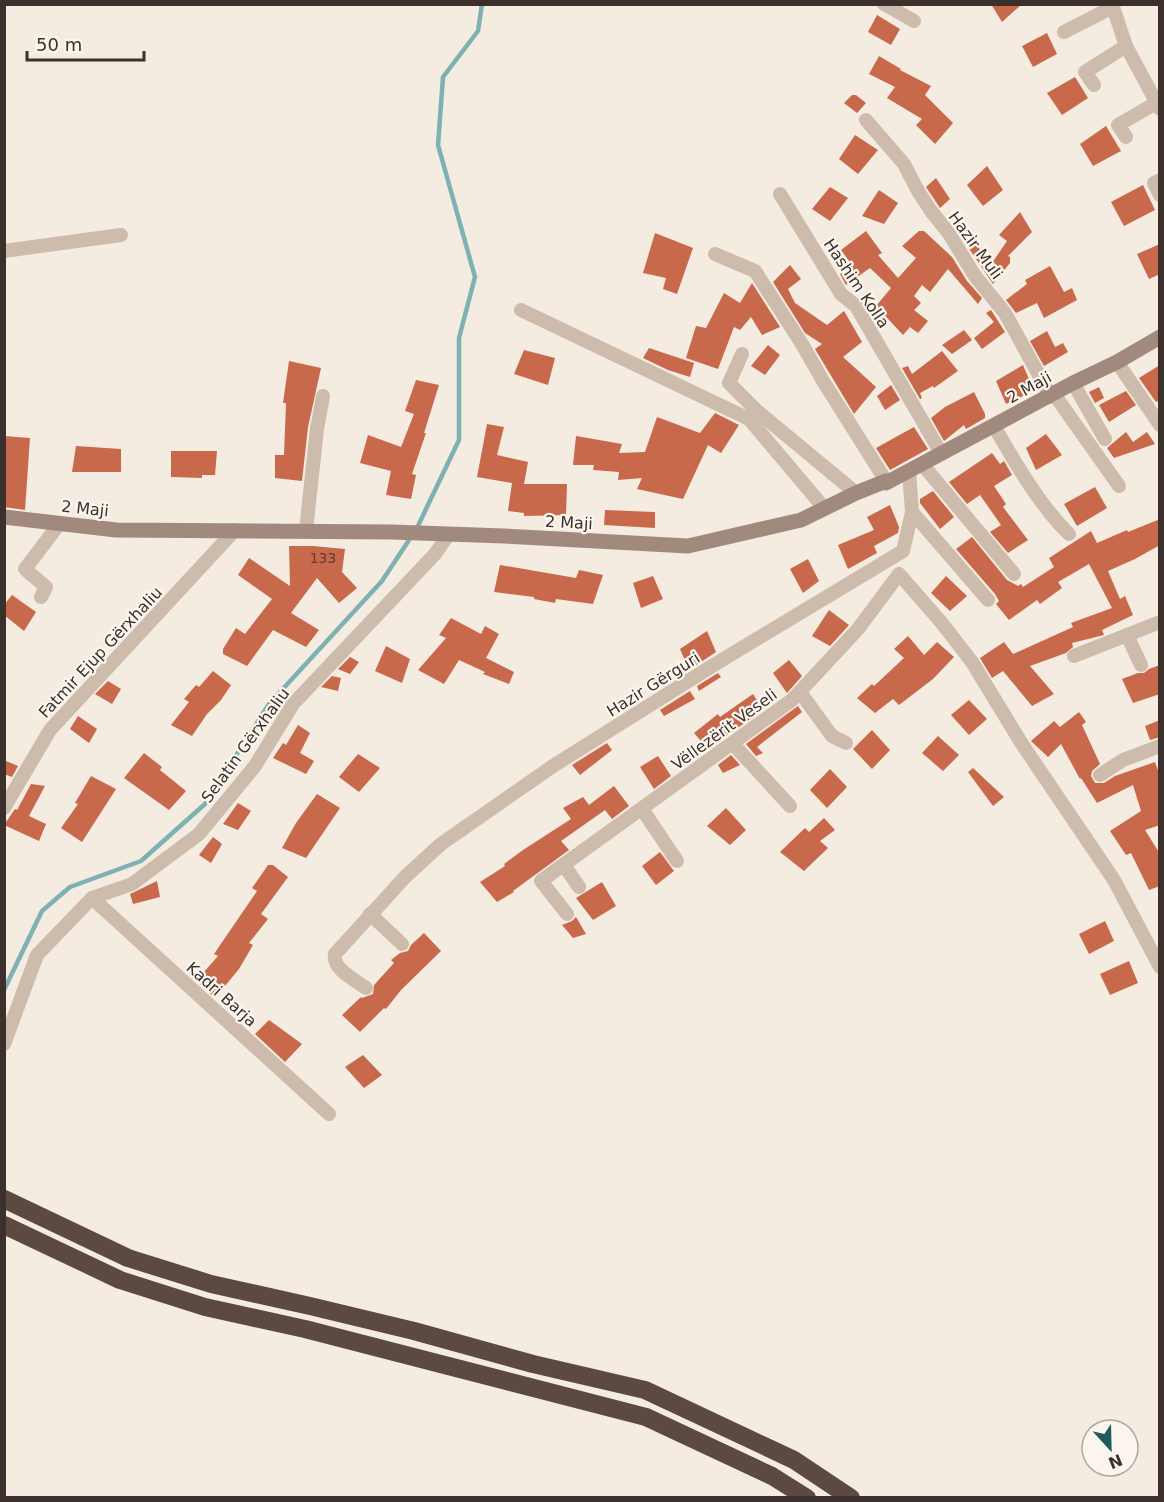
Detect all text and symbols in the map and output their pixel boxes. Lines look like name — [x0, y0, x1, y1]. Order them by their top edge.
scale bar — [27, 24, 144, 62]
text: 50 m — [36, 34, 82, 55]
street label: Hazir Muli — [945, 208, 1007, 283]
street label: Hashim Kolla — [820, 235, 893, 332]
street label: 2 Maji — [1004, 368, 1055, 407]
street label: 2 Maji — [60, 497, 110, 520]
street label: 2 Maji — [545, 512, 593, 533]
house number: 133 — [310, 550, 336, 566]
street label: Fatmir Ejup Gërxhaliu — [35, 583, 166, 722]
street label: Hazir Gërguri — [603, 648, 703, 721]
street label: Selatin Gërxhaliu — [197, 684, 293, 806]
street label: Vëllezërit Veseli — [668, 685, 781, 774]
street label: Kadri Barja — [183, 958, 261, 1031]
north arrow — [1080, 1418, 1140, 1478]
text: N — [1106, 1450, 1125, 1473]

